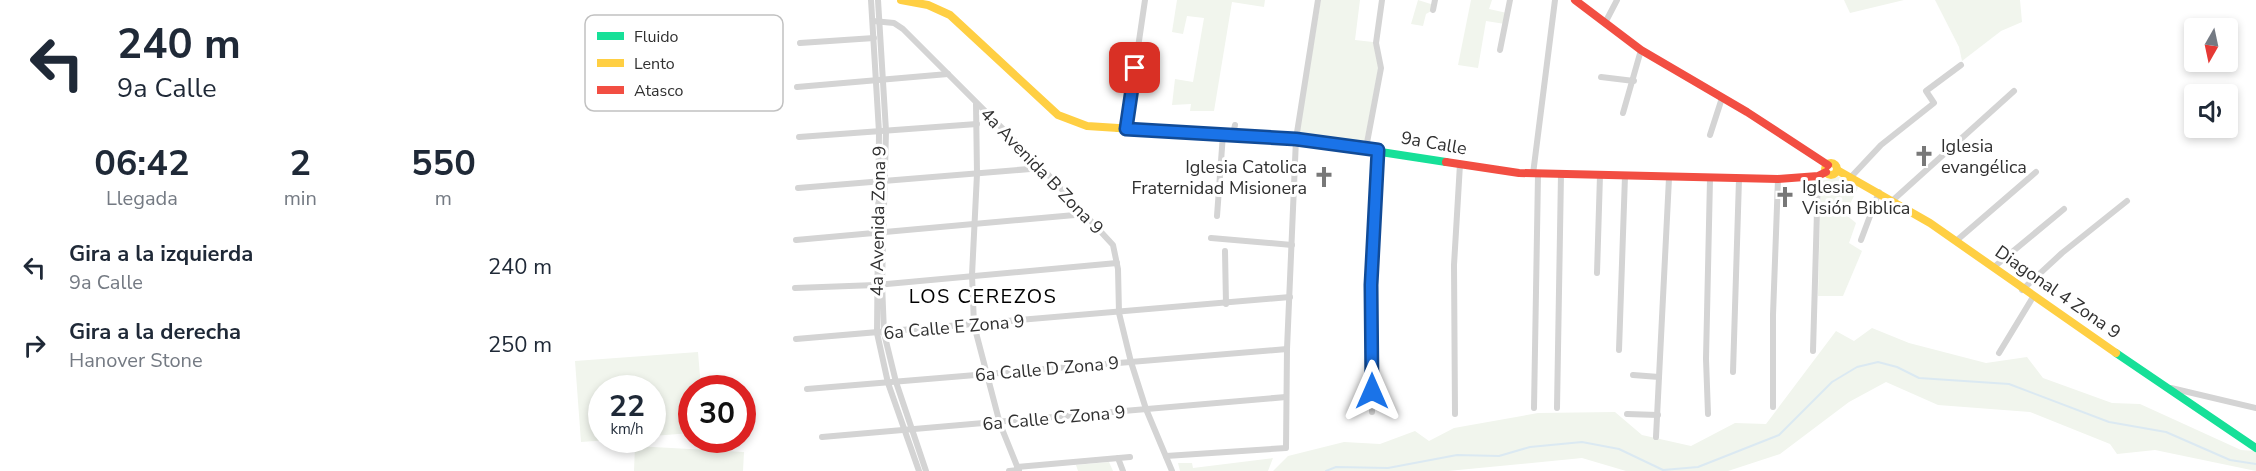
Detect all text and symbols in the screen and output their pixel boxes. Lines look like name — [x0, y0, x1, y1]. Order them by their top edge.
legend — [585, 15, 783, 111]
text: 240 m — [117, 16, 241, 73]
north arrow — [2184, 18, 2238, 72]
map controls — [2184, 18, 2238, 138]
icon: left — [18, 24, 96, 102]
text: Fluido — [634, 26, 679, 48]
pin — [1109, 42, 1160, 93]
icon: arrive — [1118, 51, 1151, 84]
text: Lento — [634, 53, 675, 75]
text: 9a Calle — [117, 70, 217, 107]
text: Atasco — [634, 80, 683, 102]
button: sound — [2184, 84, 2238, 138]
street label: 4a Avenida B Zona 9 — [975, 102, 1109, 240]
street label: 9a Calle — [1399, 125, 1469, 161]
place label: Iglesia evangélica — [1941, 134, 2027, 179]
text: 06:42 — [94, 139, 190, 188]
text: 2 — [289, 139, 311, 188]
text: 550 — [411, 139, 476, 188]
church icon: Iglesia evangélica — [1912, 144, 1936, 168]
street label: 4a Avenida Zona 9 — [865, 145, 891, 297]
place label: Iglesia Catolica Fraternidad Misionera — [1132, 155, 1307, 200]
church icon: Iglesia Catolica Fraternidad Misionera — [1312, 165, 1336, 189]
place label: Iglesia Visión Biblica — [1801, 175, 1910, 220]
text: Llegada — [106, 185, 178, 212]
text: min — [284, 185, 317, 212]
text: m — [435, 185, 452, 212]
church icon: Iglesia Visión Biblica — [1773, 185, 1797, 209]
text: Gira a la izquierda — [69, 239, 253, 269]
street label: Diagonal 4 Zona 9 — [1990, 240, 2126, 344]
icon: left — [18, 251, 51, 284]
text: 240 m — [488, 252, 552, 282]
text: 9a Calle — [69, 269, 143, 296]
district label: LOS CEREZOS — [909, 283, 1057, 310]
street label: 6a Calle E Zona 9 — [882, 309, 1026, 345]
text: Gira a la derecha — [69, 317, 241, 347]
icon: right — [18, 329, 51, 362]
text: 250 m — [488, 330, 552, 360]
text: Hanover Stone — [69, 347, 203, 374]
street label: 6a Calle D Zona 9 — [974, 351, 1120, 387]
position arrow — [1340, 359, 1404, 423]
speed limit sign: 30 — [678, 375, 756, 453]
text: 22 — [609, 386, 645, 427]
street label: 6a Calle C Zona 9 — [982, 400, 1126, 436]
text: km/h — [610, 419, 644, 439]

